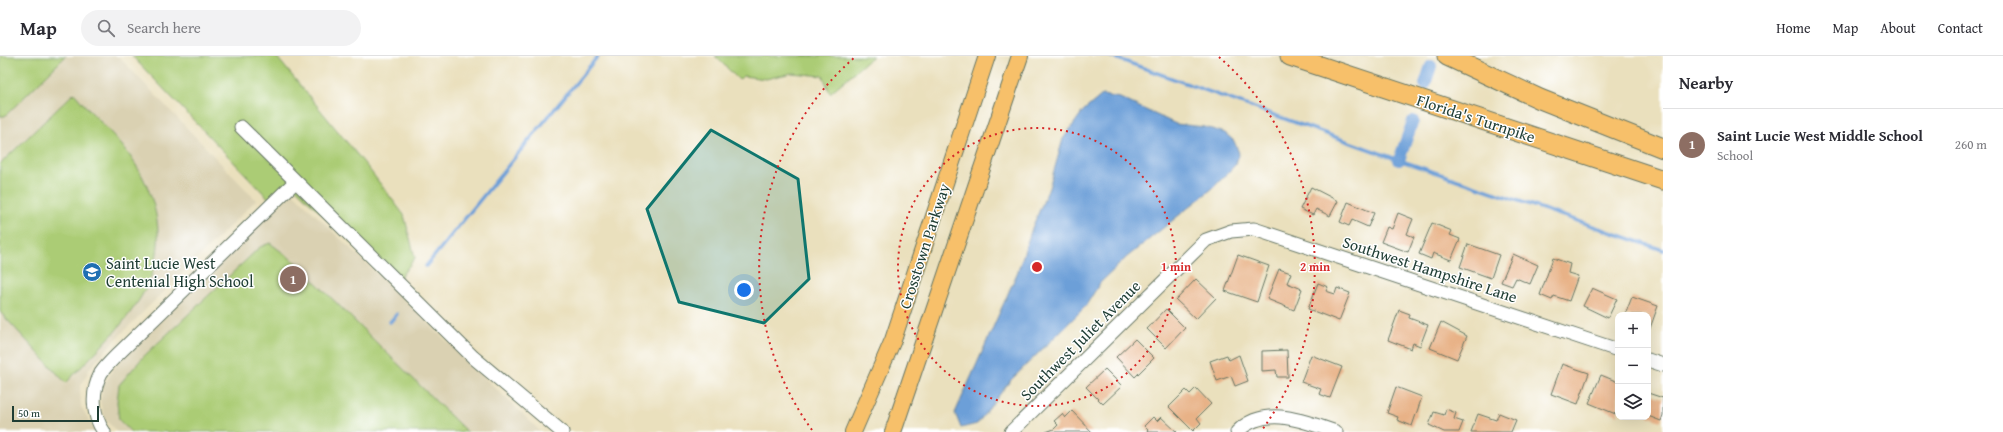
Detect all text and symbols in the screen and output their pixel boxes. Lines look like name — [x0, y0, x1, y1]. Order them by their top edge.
search box — [81, 10, 361, 46]
text: Map — [20, 14, 57, 42]
icon: search — [95, 17, 117, 39]
text: Search here — [127, 17, 201, 38]
text: Home — [1776, 18, 1811, 38]
text: Map — [1833, 18, 1858, 38]
text: About — [1880, 18, 1916, 38]
text: Contact — [1938, 18, 1983, 38]
text: Nearby — [1679, 70, 1733, 95]
street label: Florida's Turnpike — [1414, 88, 1538, 148]
text: Saint Lucie West Middle School — [1717, 125, 1923, 146]
text: 1 — [1689, 135, 1695, 154]
text: 260 m — [1955, 135, 1987, 154]
text: School — [1717, 146, 1753, 165]
street label: Crosstown Parkway — [892, 180, 956, 312]
street label: Southwest Hampshire Lane — [1340, 229, 1520, 309]
place label: Saint Lucie West Centenial High School — [106, 251, 254, 293]
text: 1 min — [1161, 258, 1191, 275]
text: 2 min — [1300, 258, 1330, 275]
centre of rings — [1030, 260, 1044, 274]
school or university icon: Saint Lucie West Centenial High School — [81, 261, 103, 283]
pin: 1 — [280, 264, 306, 294]
street label: Southwest Juliet Avenue — [1014, 274, 1146, 406]
your location — [734, 280, 754, 300]
map controls — [1615, 312, 1651, 420]
button: + — [1615, 312, 1651, 348]
button: − — [1615, 348, 1651, 384]
button: layers — [1615, 384, 1651, 420]
scale bar — [12, 404, 99, 423]
text: 50 m — [18, 405, 40, 421]

